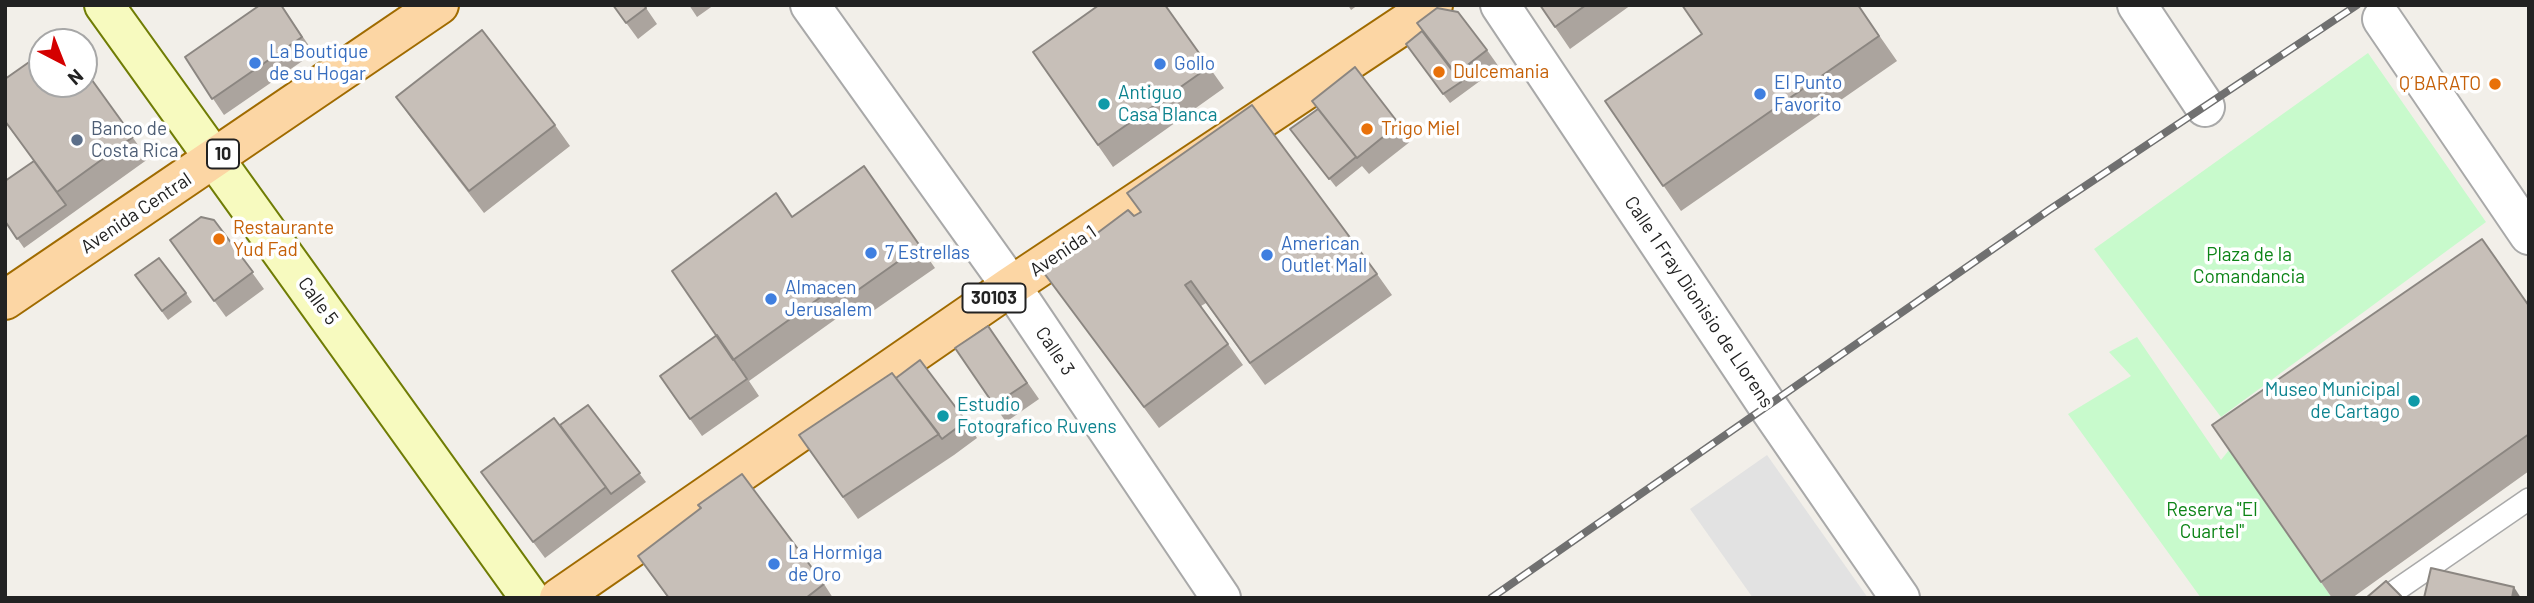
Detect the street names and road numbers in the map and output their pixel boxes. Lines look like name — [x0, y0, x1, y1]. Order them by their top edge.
road number: 10 — [207, 140, 239, 168]
street label: Avenida Central — [76, 168, 196, 258]
street label: Calle 1 Fray Dionisio de Llorens — [1620, 192, 1778, 412]
street label: Avenida 1 — [1025, 220, 1101, 282]
street label: Calle 5 — [293, 273, 343, 329]
road number: 30103 — [962, 284, 1026, 312]
street label: Calle 3 — [1031, 322, 1079, 380]

